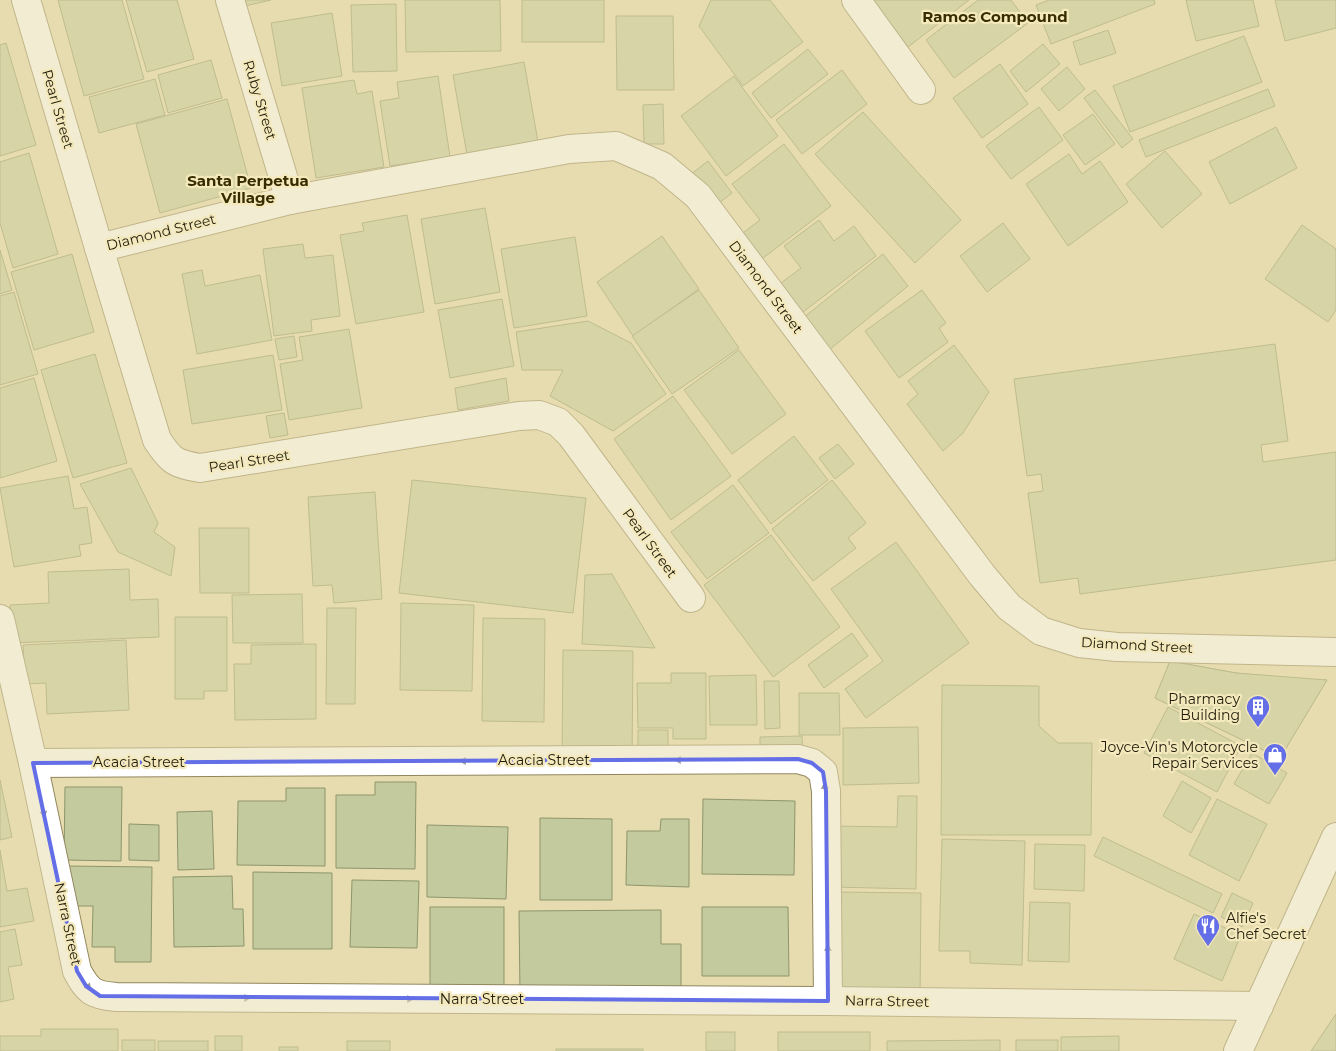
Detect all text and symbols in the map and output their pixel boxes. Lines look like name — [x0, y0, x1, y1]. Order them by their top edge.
district label: Ramos Compound — [922, 7, 1068, 26]
street label: Ruby Street — [239, 58, 281, 142]
street label: Pearl Street — [38, 67, 78, 151]
district label: Santa Perpetua Village — [187, 171, 309, 207]
street label: Diamond Street — [104, 210, 218, 254]
street label: Diamond Street — [725, 237, 807, 337]
street label: Pearl Street — [207, 446, 291, 476]
street label: Pearl Street — [619, 505, 681, 582]
street label: Diamond Street — [1081, 633, 1194, 657]
place label: Pharmacy Building — [1168, 690, 1240, 724]
building icon: Pharmacy Building — [1245, 694, 1271, 728]
place label: Joyce-Vin's Motorcycle Repair Services — [1100, 738, 1258, 772]
shop icon: Joyce-Vin's Motorcycle Repair Services — [1262, 742, 1288, 776]
street label: Acacia Street — [498, 751, 590, 769]
street label: Acacia Street — [93, 753, 185, 771]
one-way arrow — [674, 756, 690, 764]
one-way arrow — [459, 757, 475, 765]
one-way arrow — [821, 781, 829, 797]
one-way arrow — [39, 803, 47, 818]
street label: Narra Street — [50, 881, 86, 967]
place label: Alfie's Chef Secret — [1226, 909, 1307, 943]
restaurant icon: Alfie's Chef Secret — [1195, 913, 1221, 947]
one-way arrow — [824, 944, 832, 960]
one-way arrow — [81, 977, 92, 990]
street label: Narra Street — [440, 990, 525, 1008]
street label: Narra Street — [845, 991, 930, 1011]
one-way arrow — [236, 994, 252, 1002]
one-way arrow — [398, 995, 414, 1003]

